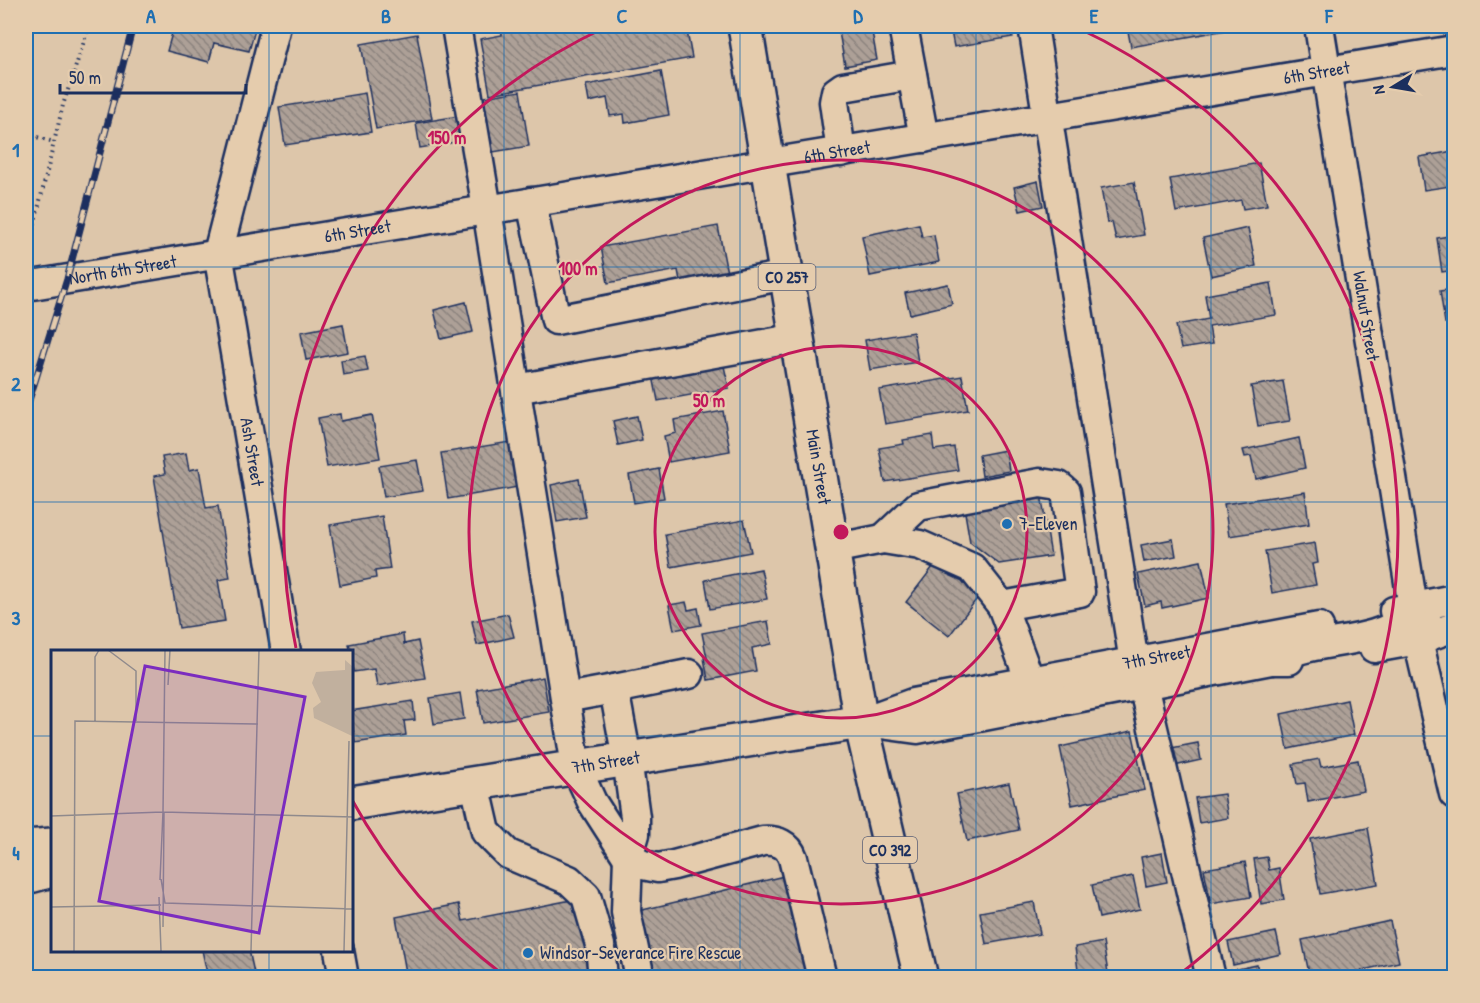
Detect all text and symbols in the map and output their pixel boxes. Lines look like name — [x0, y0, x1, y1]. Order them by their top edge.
text: A — [146, 2, 156, 29]
text: B — [381, 2, 391, 29]
text: C — [617, 2, 628, 29]
text: D — [853, 2, 863, 29]
text: E — [1090, 2, 1099, 29]
text: F — [1324, 2, 1334, 29]
street label: 6th Street — [1281, 54, 1352, 90]
scale bar — [60, 57, 246, 95]
north arrow — [1363, 57, 1423, 117]
text: 50 m — [69, 65, 101, 90]
text: N — [1367, 83, 1390, 96]
text: 150 m — [428, 125, 466, 150]
street label: 6th Street — [802, 134, 873, 169]
text: 1 — [12, 136, 20, 163]
street label: 6th Street — [322, 213, 393, 249]
street label: North 6th Street — [67, 248, 179, 291]
text: 100 m — [558, 256, 598, 281]
road number: CO 257 — [758, 264, 816, 290]
street label: Walnut Street — [1347, 269, 1386, 363]
text: 2 — [11, 370, 21, 397]
text: 50 m — [693, 388, 725, 413]
street label: Ash Street — [234, 415, 271, 489]
street label: Main Street — [800, 427, 838, 507]
place label: 7-Eleven — [1019, 511, 1078, 536]
marker: 7-Eleven — [1000, 517, 1014, 531]
centre of rings — [831, 522, 851, 542]
text: 3 — [12, 604, 21, 631]
street label: 7th Street — [1120, 638, 1193, 676]
inset map — [51, 650, 352, 952]
street label: 7th Street — [570, 744, 642, 780]
road number: CO 392 — [863, 837, 917, 863]
text: 4 — [12, 839, 20, 866]
place label: Windsor-Severance Fire Rescue — [540, 940, 742, 965]
marker: Windsor-Severance Fire Rescue — [521, 946, 535, 960]

